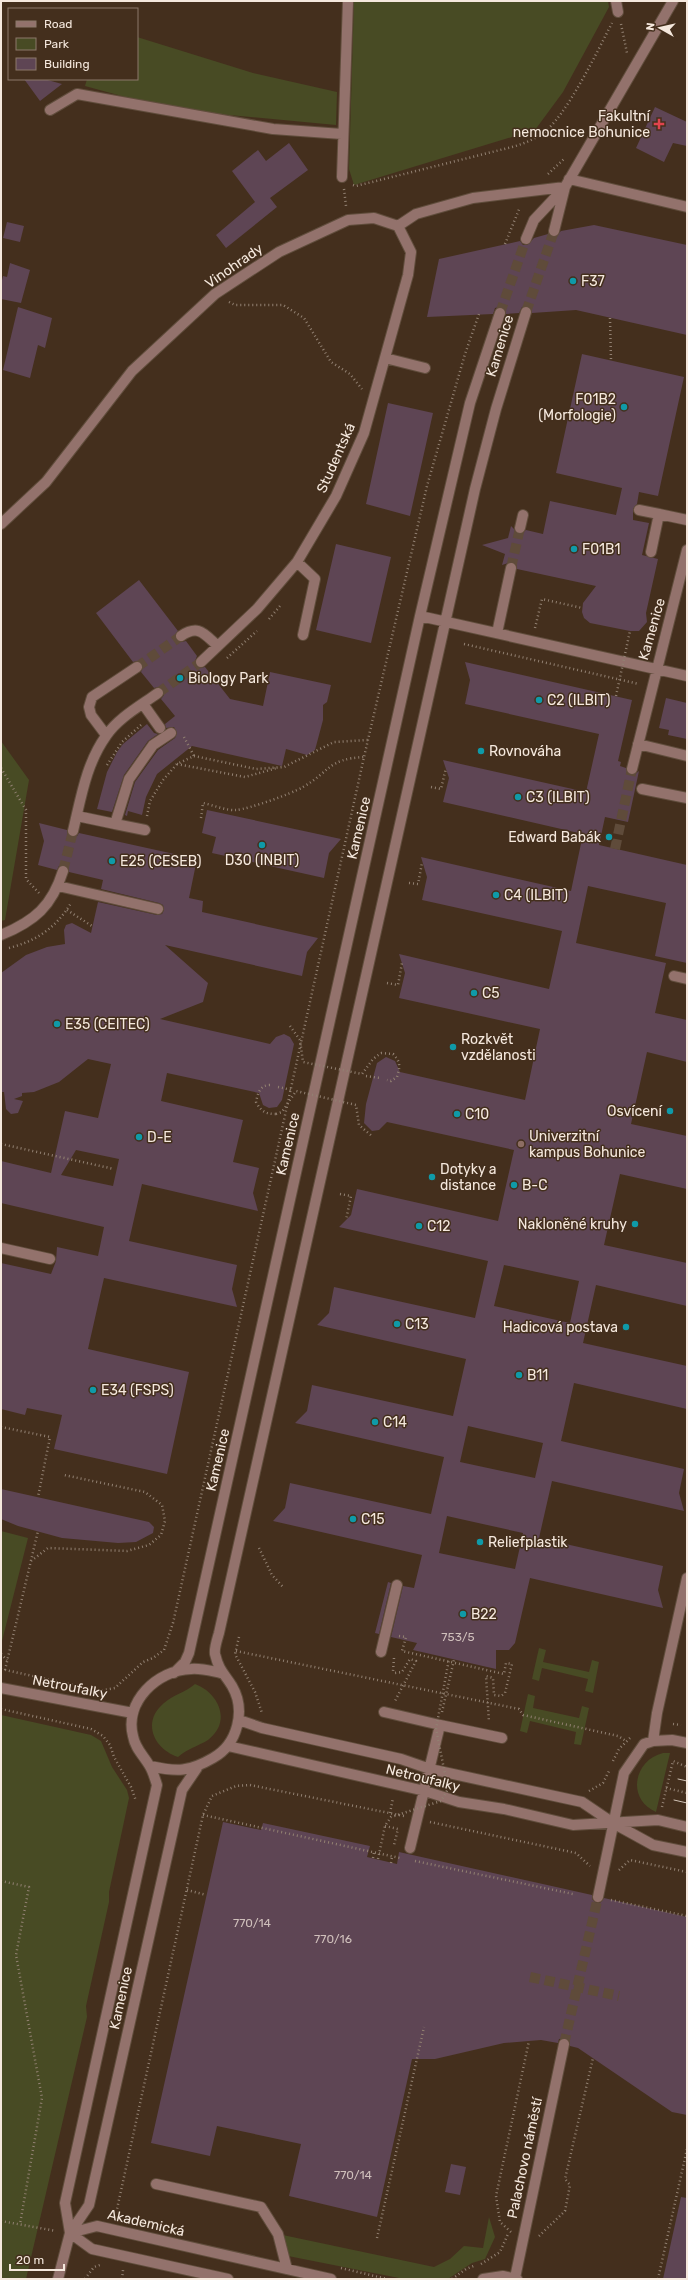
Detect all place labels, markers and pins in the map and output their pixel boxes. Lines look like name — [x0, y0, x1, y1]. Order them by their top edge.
place label: Fakultní nemocnice Bohunice — [513, 108, 651, 141]
marker: Fakultní nemocnice Bohunice — [653, 118, 665, 130]
place label: F37 — [581, 273, 605, 290]
marker: F37 — [568, 276, 578, 286]
place label: F01B2 (Morfologie) — [538, 391, 616, 424]
marker: F01B2 (Morfologie) — [619, 402, 629, 412]
place label: F01B1 — [582, 541, 620, 558]
marker: F01B1 — [569, 544, 579, 554]
place label: Biology Park — [188, 670, 269, 687]
marker: Biology Park — [175, 673, 185, 683]
place label: C2 (ILBIT) — [547, 692, 610, 709]
marker: C2 (ILBIT) — [534, 695, 544, 705]
place label: Rovnováha — [489, 743, 561, 760]
marker: Rovnováha — [476, 746, 486, 756]
place label: C3 (ILBIT) — [526, 789, 590, 806]
marker: C3 (ILBIT) — [513, 792, 523, 802]
place label: Edward Babák — [508, 829, 602, 846]
marker: Edward Babák — [604, 832, 614, 842]
marker: D30 (INBIT) — [257, 840, 267, 850]
place label: D30 (INBIT) — [225, 852, 299, 869]
place label: E25 (CESEB) — [120, 853, 201, 870]
marker: E25 (CESEB) — [107, 856, 117, 866]
place label: C4 (ILBIT) — [504, 887, 568, 904]
marker: C4 (ILBIT) — [491, 890, 501, 900]
place label: C5 — [482, 985, 500, 1002]
marker: C5 — [469, 988, 479, 998]
place label: E35 (CEITEC) — [65, 1016, 150, 1033]
marker: E35 (CEITEC) — [52, 1019, 62, 1029]
place label: Rozkvět vzdělanosti — [461, 1031, 536, 1064]
marker: Rozkvět vzdělanosti — [448, 1042, 458, 1052]
place label: Osvícení — [607, 1103, 663, 1120]
place label: C10 — [465, 1106, 489, 1123]
marker: Osvícení — [665, 1106, 675, 1116]
marker: C10 — [452, 1109, 462, 1119]
place label: Univerzitní kampus Bohunice — [529, 1128, 646, 1161]
place label: D-E — [147, 1129, 172, 1146]
marker: D-E — [134, 1132, 144, 1142]
marker: Univerzitní kampus Bohunice — [516, 1139, 526, 1149]
place label: Dotyky a distance — [440, 1161, 497, 1194]
marker: Dotyky a distance — [427, 1172, 437, 1182]
place label: B-C — [522, 1177, 547, 1194]
marker: B-C — [509, 1180, 519, 1190]
place label: Nakloněné kruhy — [518, 1216, 627, 1233]
place label: C12 — [427, 1218, 451, 1235]
marker: Nakloněné kruhy — [630, 1219, 640, 1229]
marker: C12 — [414, 1221, 424, 1231]
place label: C13 — [405, 1316, 429, 1333]
marker: C13 — [392, 1319, 402, 1329]
place label: Hadicová postava — [503, 1319, 618, 1336]
marker: Hadicová postava — [621, 1322, 631, 1332]
place label: B11 — [527, 1367, 548, 1384]
marker: B11 — [514, 1370, 524, 1380]
place label: E34 (FSPS) — [101, 1382, 174, 1399]
marker: E34 (FSPS) — [88, 1385, 98, 1395]
place label: C14 — [383, 1414, 407, 1431]
marker: C14 — [370, 1417, 380, 1427]
place label: C15 — [361, 1511, 385, 1528]
marker: C15 — [348, 1514, 358, 1524]
place label: Reliefplastik — [488, 1534, 568, 1551]
marker: Reliefplastik — [475, 1537, 485, 1547]
place label: B22 — [471, 1606, 497, 1623]
marker: B22 — [458, 1609, 468, 1619]

